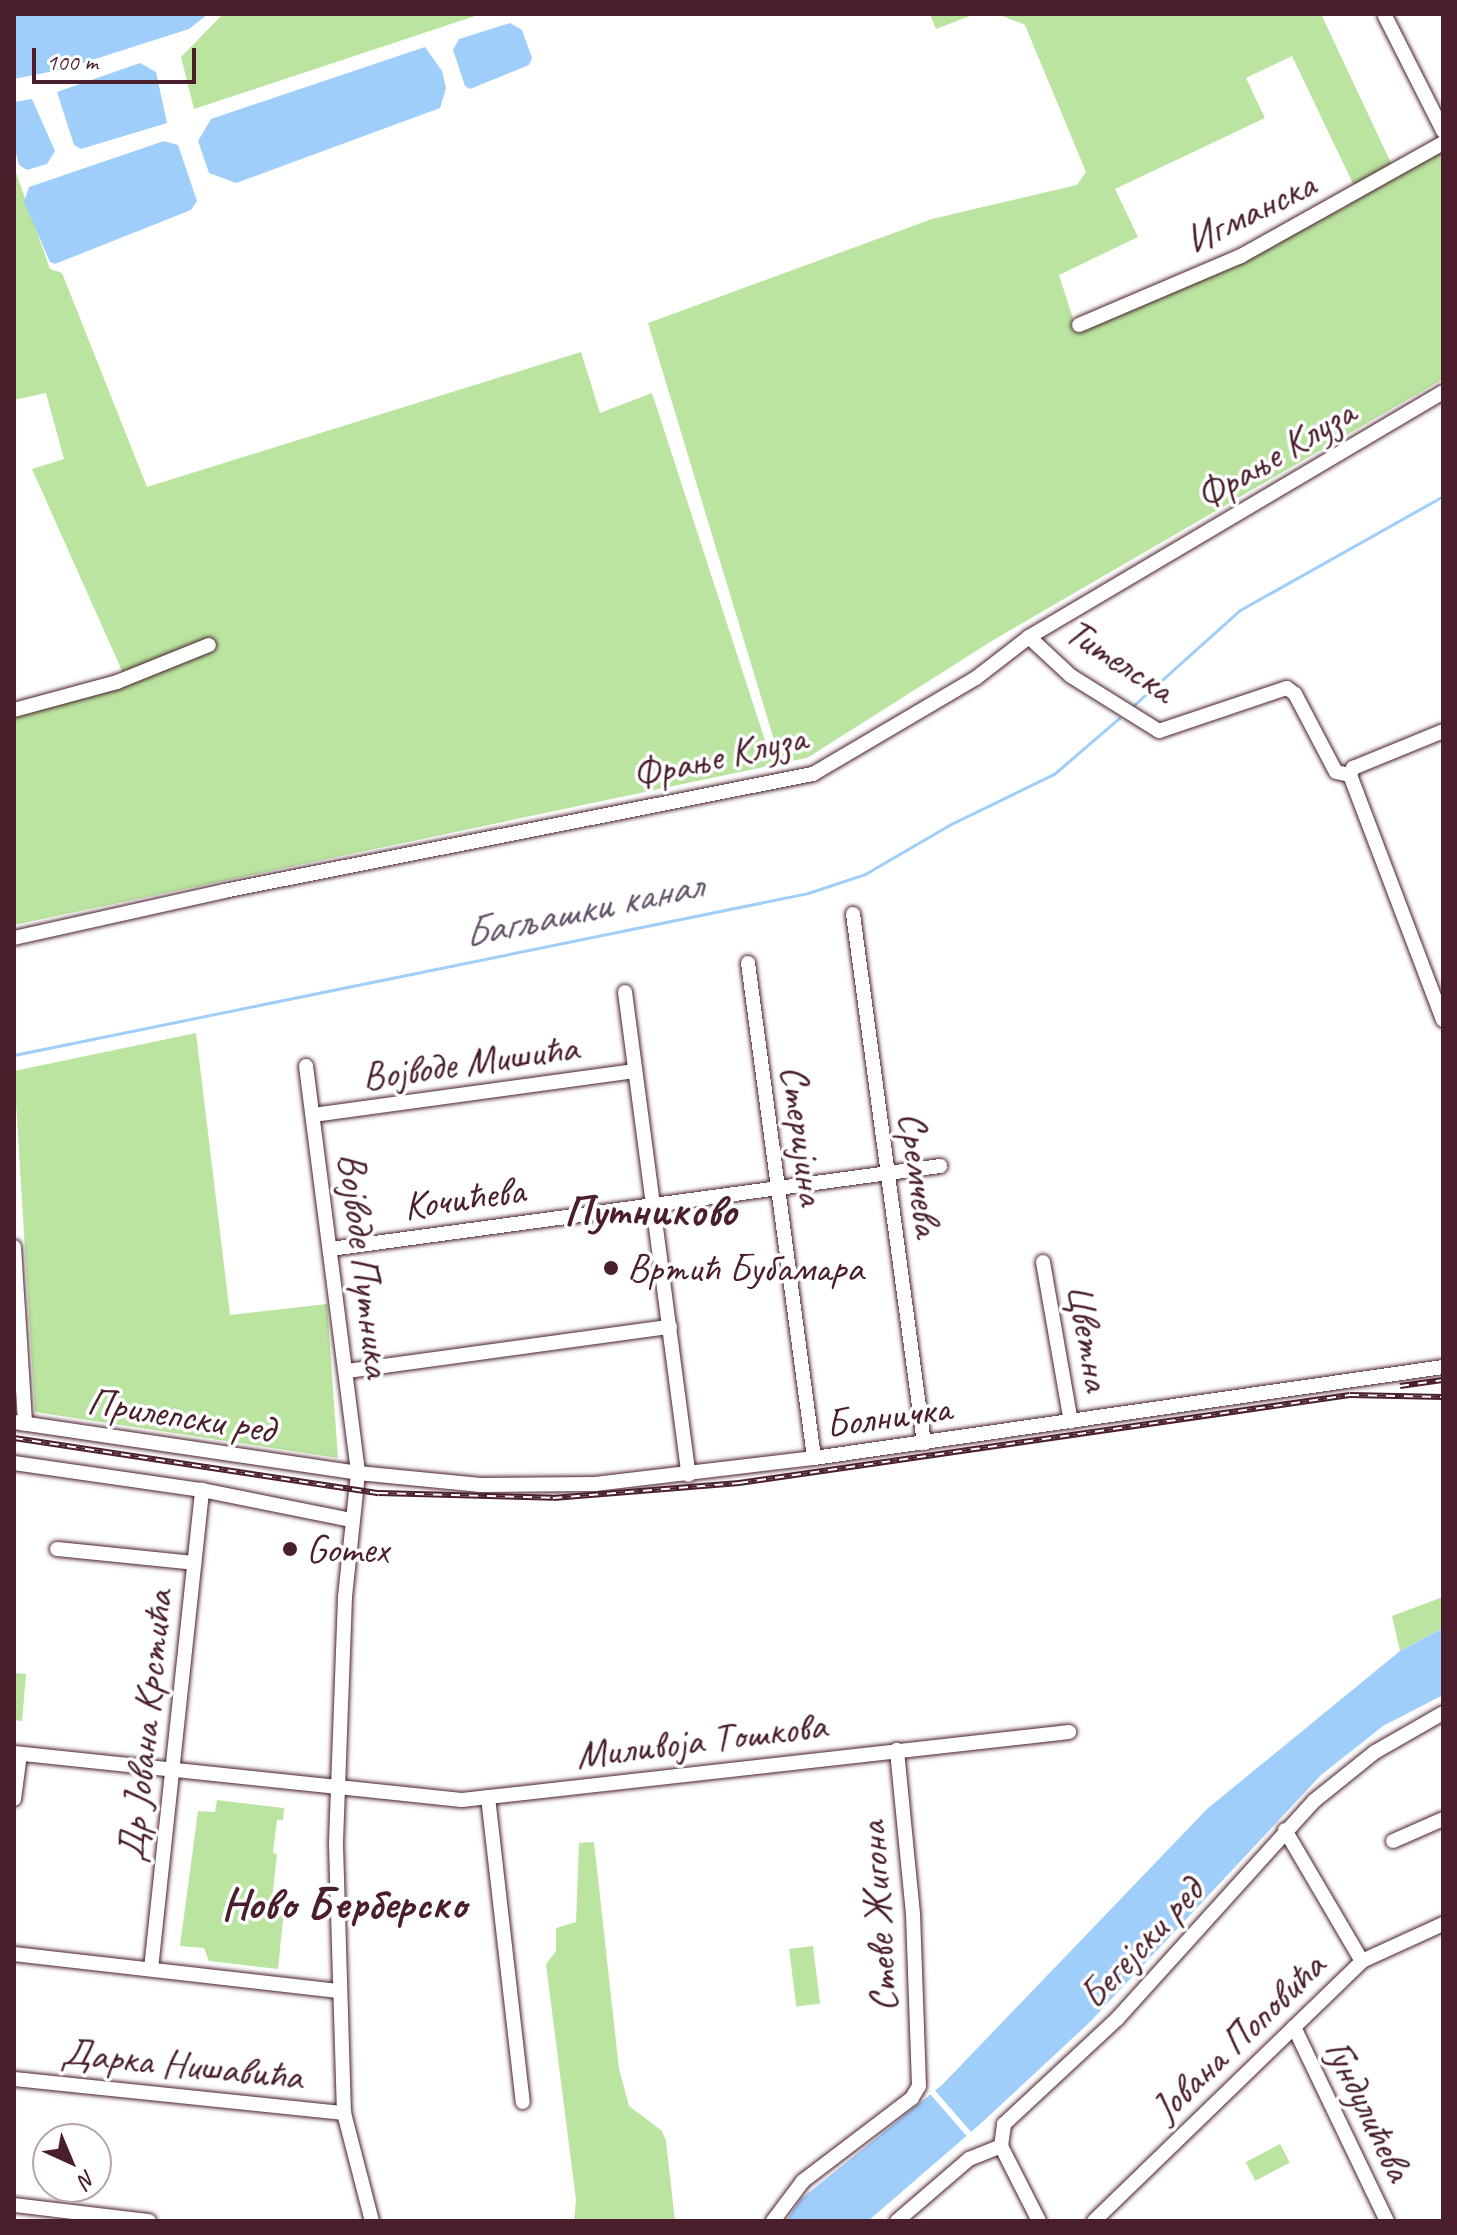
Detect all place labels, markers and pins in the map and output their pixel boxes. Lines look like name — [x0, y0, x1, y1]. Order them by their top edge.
place label: Вртић Бубамара — [627, 1244, 863, 1292]
marker: Вртић Бубамара — [602, 1259, 620, 1277]
place label: Gomex — [306, 1525, 389, 1573]
marker: Gomex — [281, 1540, 299, 1558]

